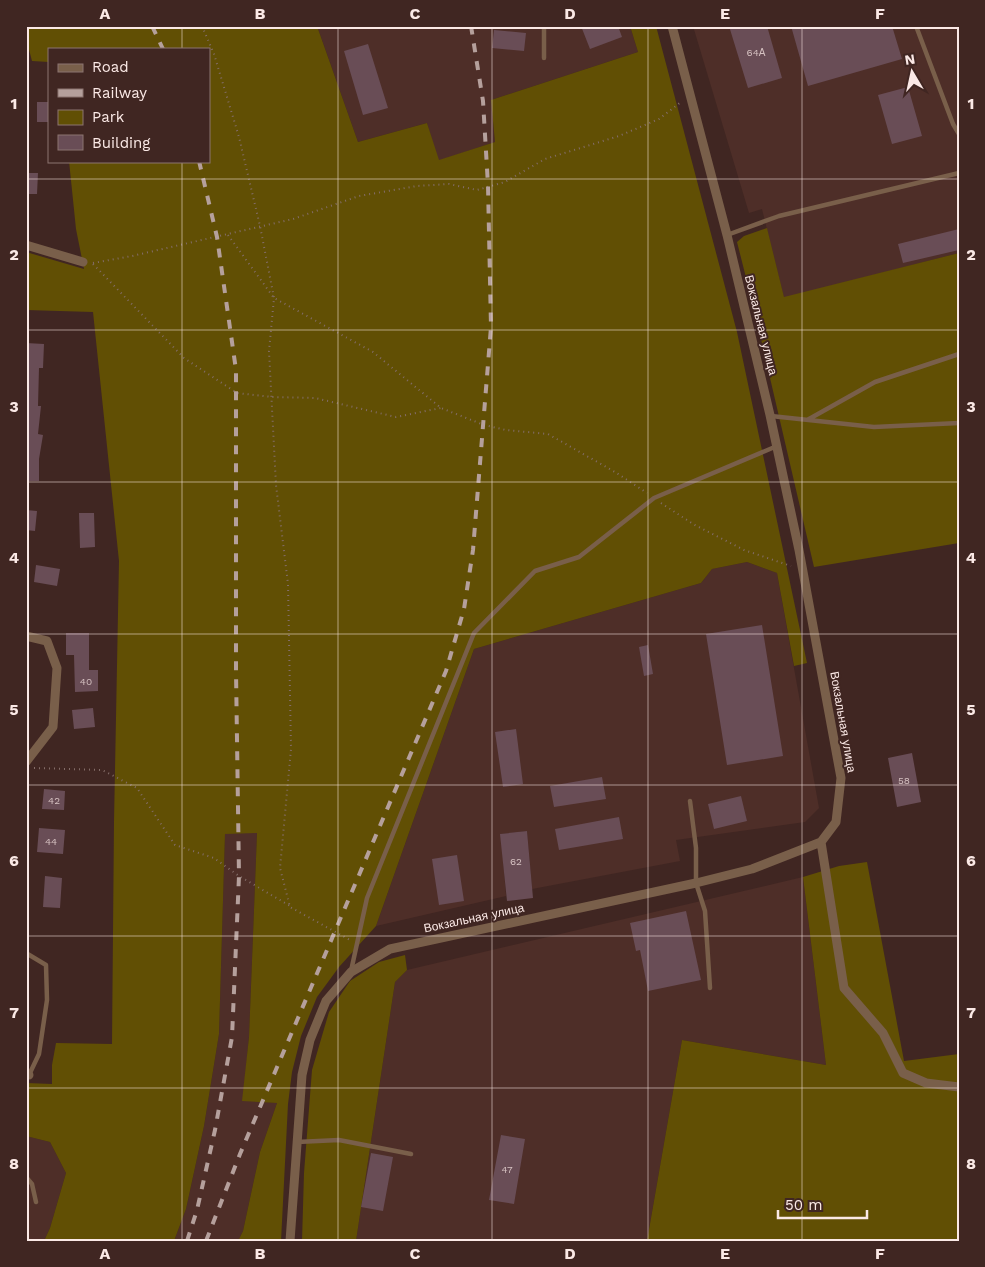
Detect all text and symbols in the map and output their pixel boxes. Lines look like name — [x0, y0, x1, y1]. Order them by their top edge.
text: A — [100, 4, 111, 23]
text: B — [255, 4, 266, 23]
text: C — [410, 4, 421, 23]
text: D — [564, 4, 576, 23]
text: E — [720, 4, 730, 23]
text: F — [875, 4, 885, 23]
house number: 64А — [747, 47, 766, 58]
legend — [48, 48, 210, 162]
north arrow — [888, 48, 938, 98]
text: N — [904, 50, 916, 68]
text: Road — [92, 58, 129, 76]
text: Railway — [92, 84, 147, 102]
text: 1 — [11, 94, 17, 113]
text: 1 — [968, 94, 974, 113]
text: Park — [92, 108, 125, 126]
text: Building — [92, 134, 150, 152]
text: 2 — [9, 245, 19, 264]
text: 2 — [966, 245, 976, 264]
street label: Вокзальная улица — [742, 274, 780, 377]
text: 3 — [9, 397, 19, 416]
text: 3 — [966, 397, 976, 416]
text: 4 — [9, 548, 19, 567]
text: 4 — [966, 548, 976, 567]
street label: Вокзальная улица — [827, 670, 859, 774]
house number: 40 — [80, 676, 92, 687]
text: 5 — [9, 700, 19, 719]
text: 5 — [966, 700, 976, 719]
house number: 58 — [898, 775, 910, 786]
house number: 42 — [48, 795, 60, 806]
house number: 44 — [45, 836, 57, 847]
text: 6 — [9, 851, 19, 870]
text: 6 — [966, 851, 976, 870]
house number: 62 — [510, 856, 522, 867]
street label: Вокзальная улица — [422, 900, 526, 935]
text: 7 — [9, 1003, 19, 1022]
text: 7 — [966, 1003, 976, 1022]
text: 8 — [9, 1154, 19, 1173]
text: 8 — [966, 1154, 976, 1173]
house number: 47 — [501, 1164, 513, 1175]
scale bar — [778, 1187, 866, 1219]
text: 50 m — [785, 1196, 822, 1214]
text: A — [100, 1244, 111, 1263]
text: B — [255, 1244, 266, 1263]
text: C — [410, 1244, 421, 1263]
text: D — [564, 1244, 576, 1263]
text: E — [720, 1244, 730, 1263]
text: F — [875, 1244, 885, 1263]

